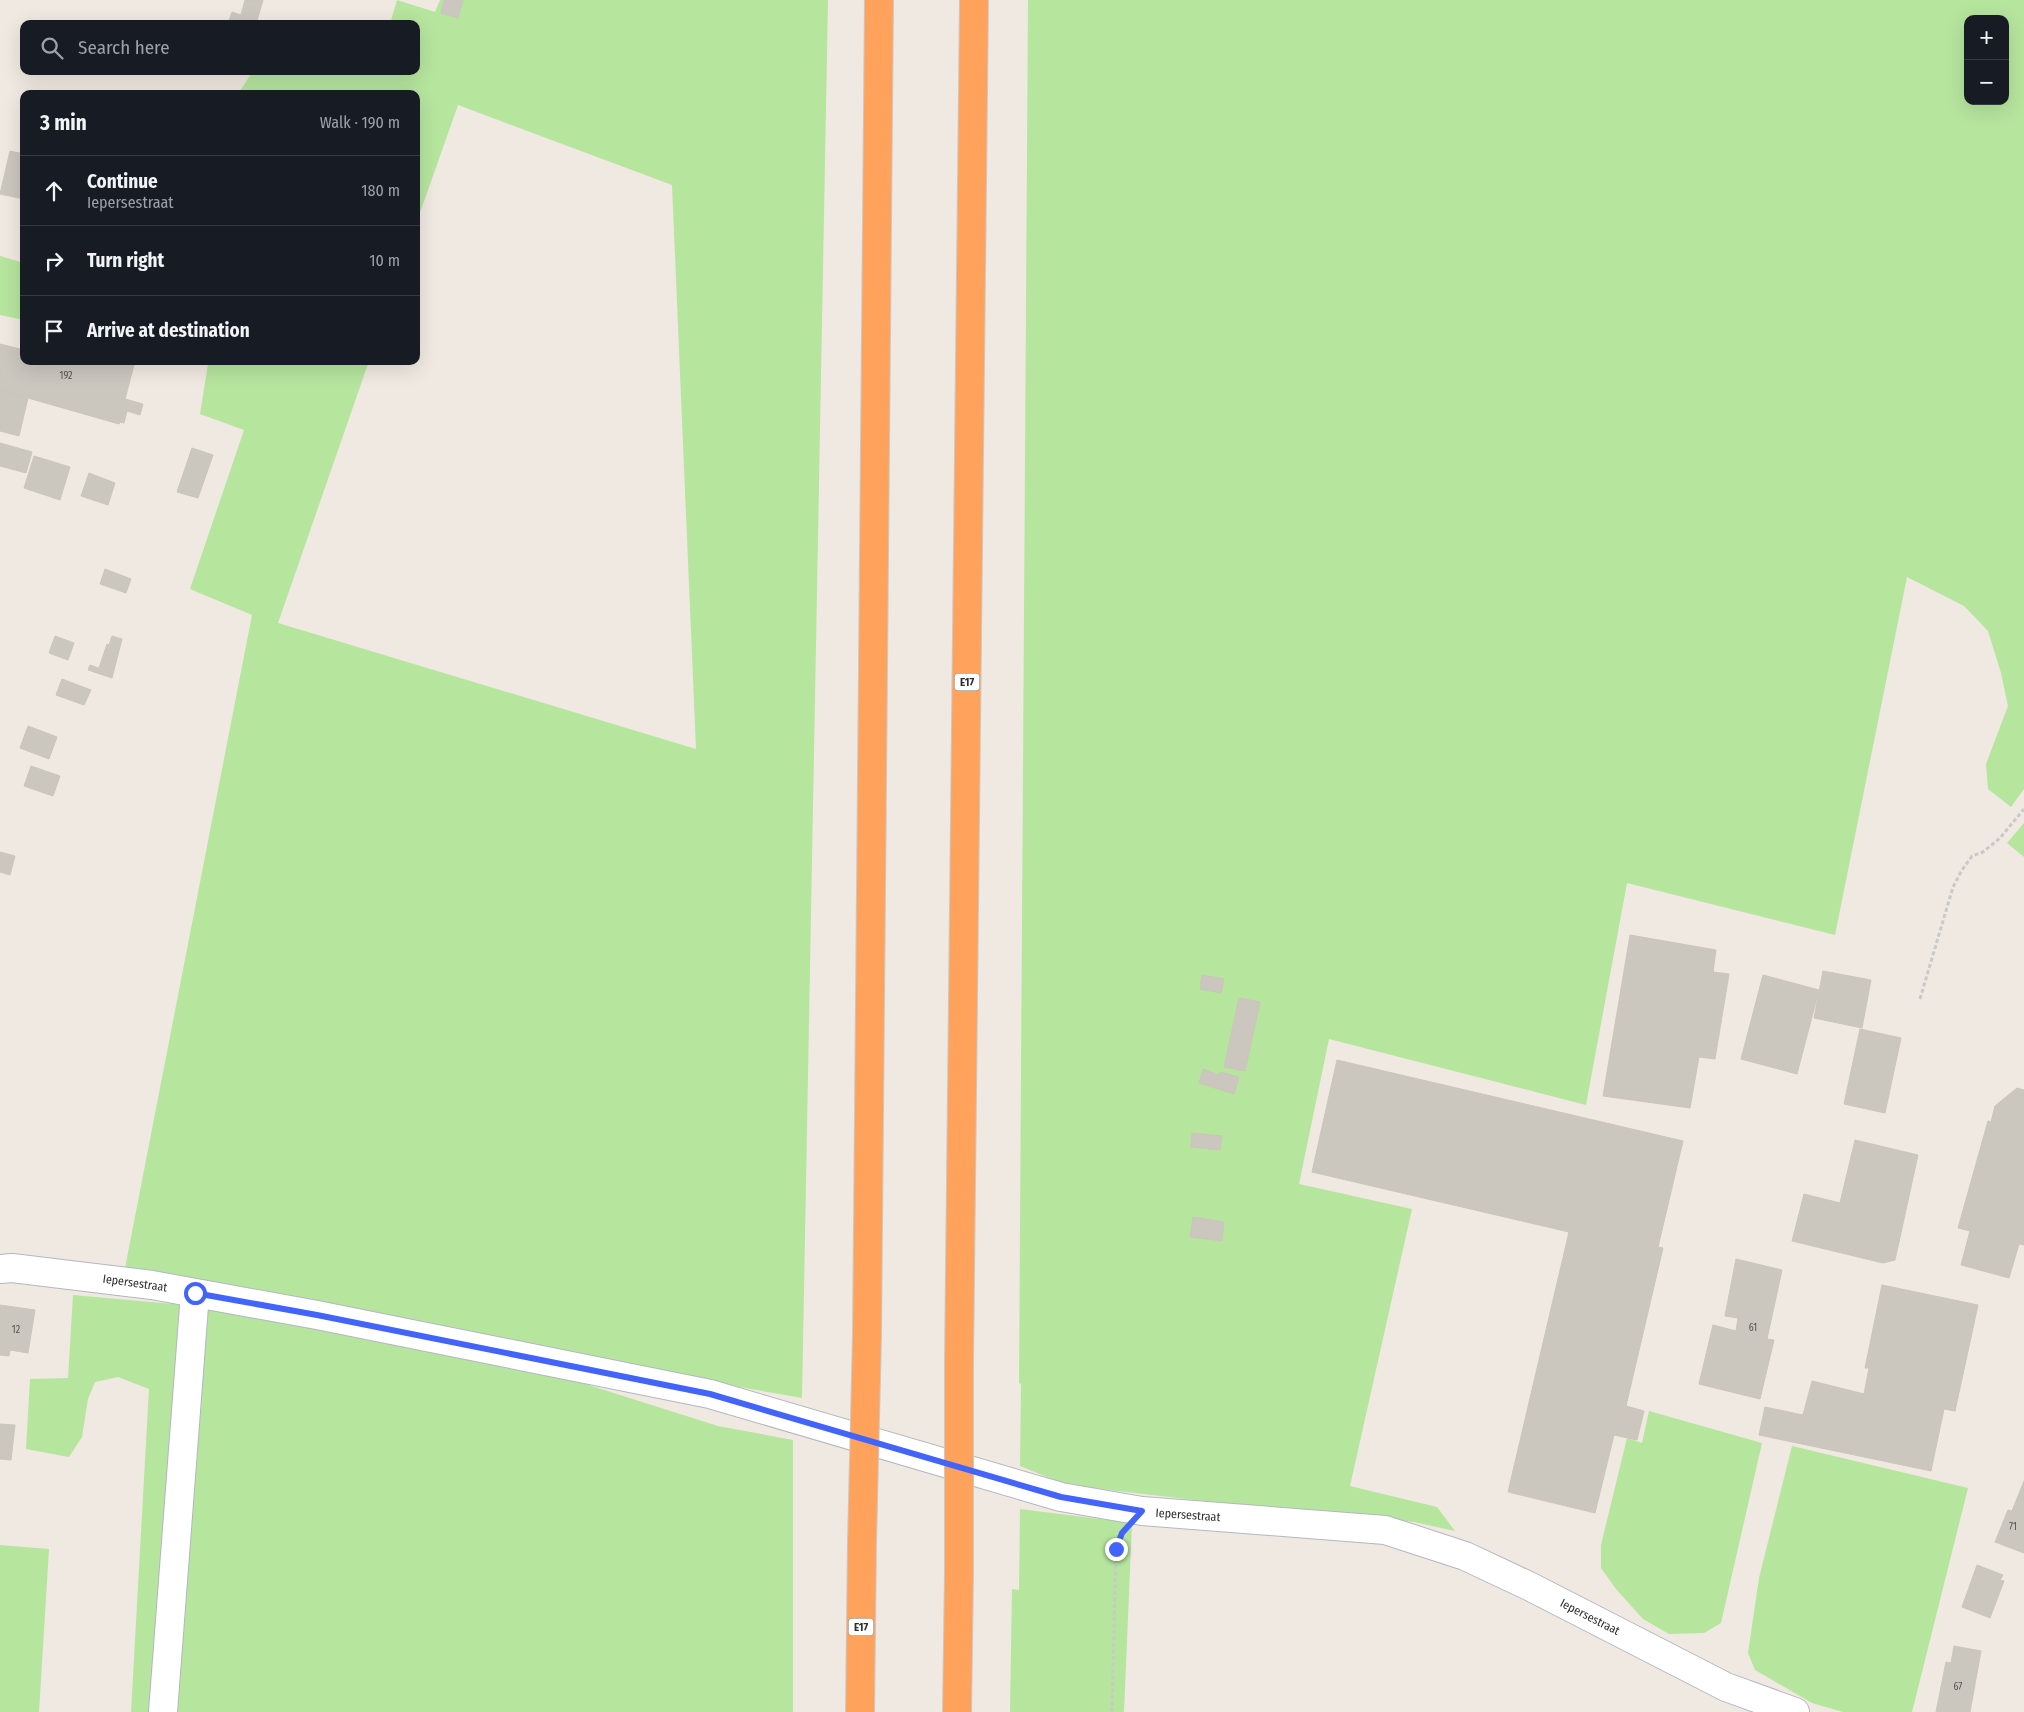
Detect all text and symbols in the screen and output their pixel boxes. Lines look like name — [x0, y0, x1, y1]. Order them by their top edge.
map controls — [1964, 15, 2009, 105]
button: + — [1964, 15, 2009, 60]
search box — [20, 20, 420, 75]
icon: search — [38, 34, 66, 62]
text: Search here — [78, 36, 170, 59]
button: − — [1964, 60, 2009, 105]
text: 3 min — [40, 110, 87, 136]
text: Walk · 190 m — [320, 113, 400, 132]
text: Continue — [87, 170, 158, 193]
icon: ahead — [40, 177, 68, 205]
text: 180 m — [361, 181, 400, 200]
text: Iepersestraat — [87, 193, 174, 212]
icon: right — [40, 247, 68, 275]
text: Turn right — [87, 249, 164, 272]
text: 10 m — [369, 251, 400, 270]
icon: arrive — [40, 317, 68, 345]
text: Arrive at destination — [87, 319, 250, 342]
house number: 192 — [60, 370, 73, 382]
road number: E17 — [954, 674, 980, 690]
street label: Iepersestraat — [102, 1272, 168, 1294]
route start — [184, 1282, 207, 1305]
house number: 61 — [1749, 1322, 1757, 1334]
house number: 12 — [12, 1324, 21, 1336]
street label: Iepersestraat — [1155, 1506, 1221, 1524]
house number: 71 — [2009, 1521, 2017, 1533]
route end — [1105, 1538, 1128, 1561]
street label: Iepersestraat — [1558, 1596, 1622, 1638]
road number: E17 — [848, 1618, 874, 1635]
house number: 67 — [1954, 1681, 1962, 1693]

